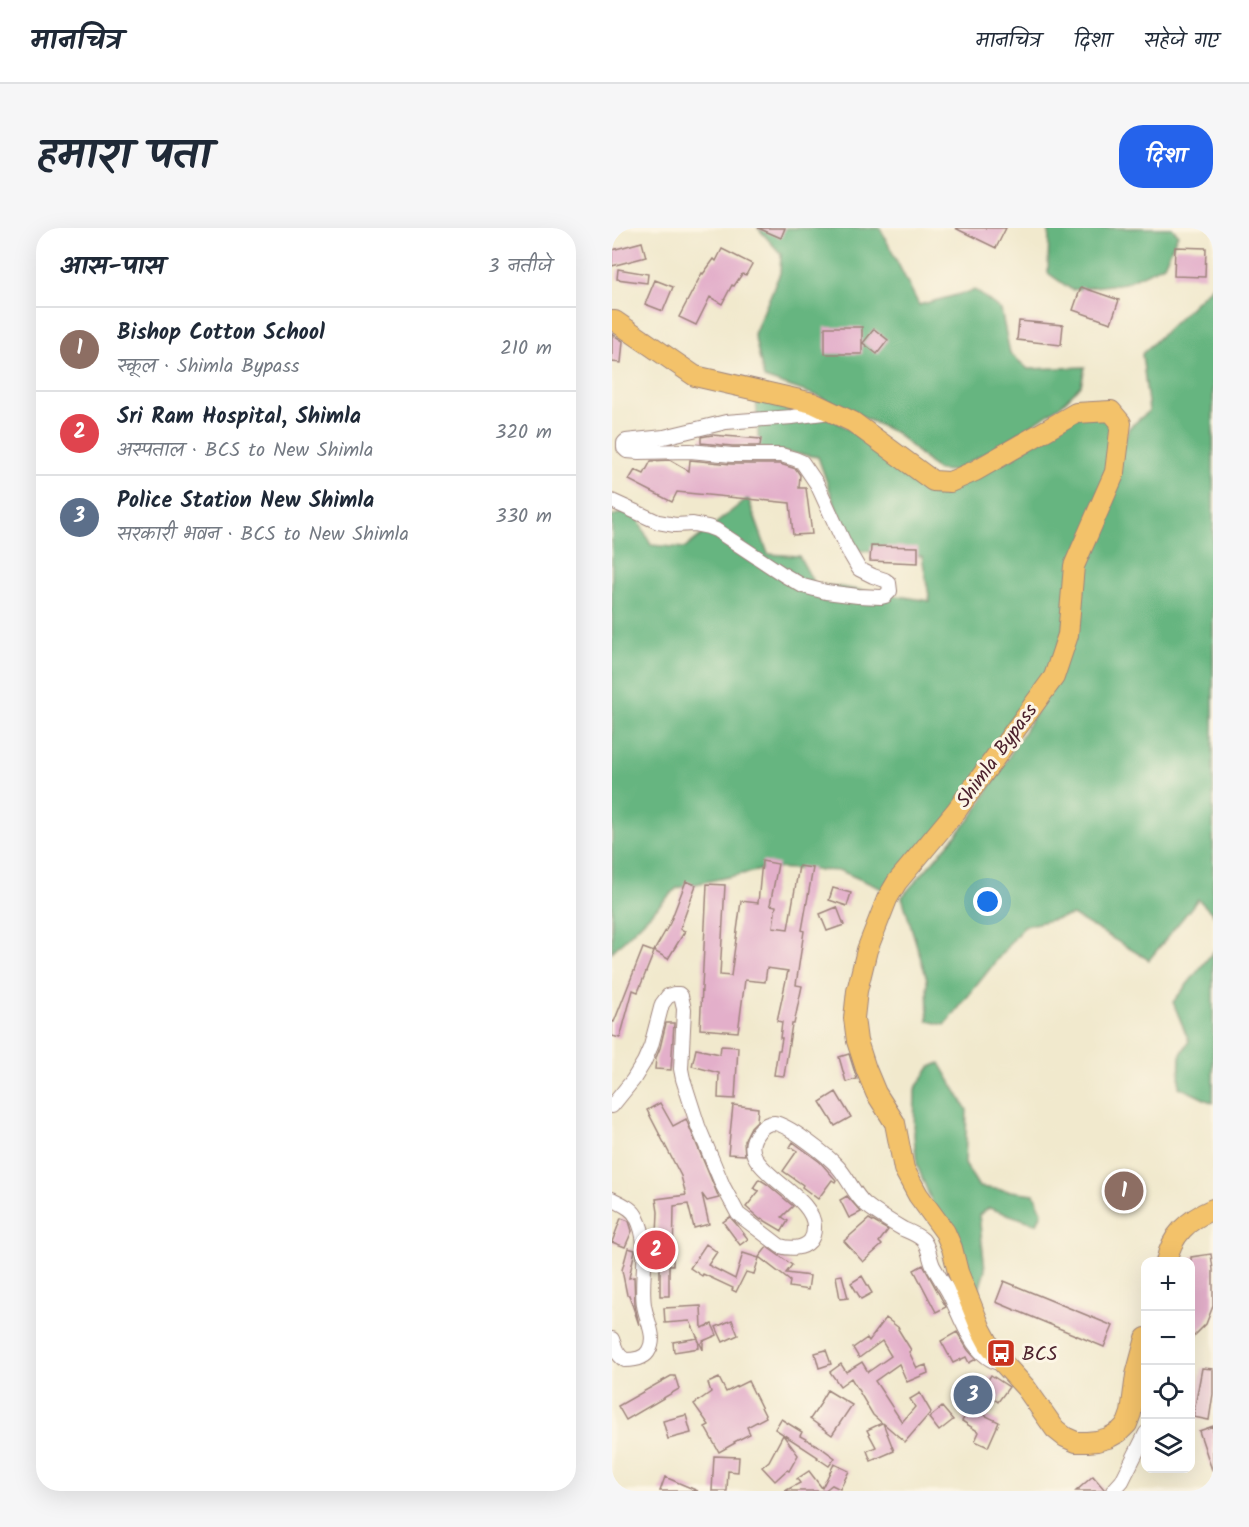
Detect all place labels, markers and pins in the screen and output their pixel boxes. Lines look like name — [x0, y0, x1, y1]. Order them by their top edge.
pin: 1 — [1104, 1168, 1144, 1214]
pin: 2 — [636, 1228, 675, 1272]
bus stop icon: BCS — [985, 1337, 1017, 1369]
place label: BCS — [1022, 1339, 1058, 1371]
pin: 3 — [954, 1372, 992, 1418]

